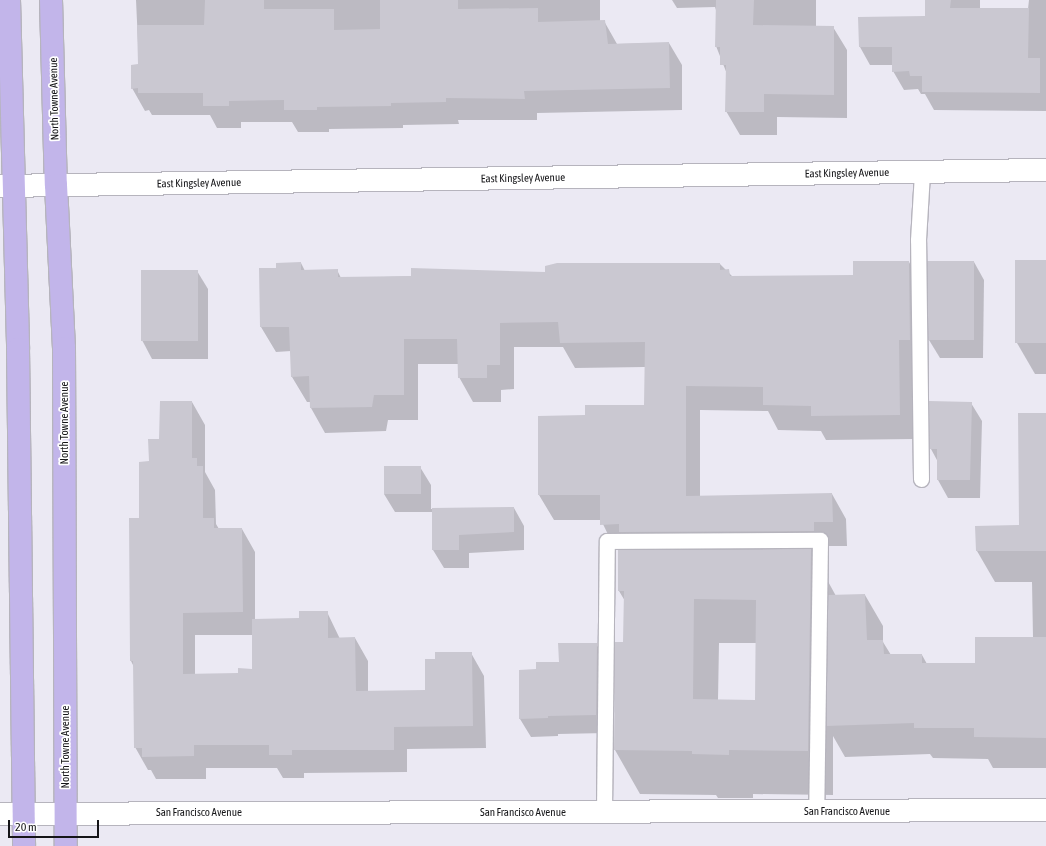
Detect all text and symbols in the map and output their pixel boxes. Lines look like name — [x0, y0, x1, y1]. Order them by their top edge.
street label: North Towne Avenue — [47, 57, 61, 141]
street label: East Kingsley Avenue — [805, 166, 889, 180]
street label: East Kingsley Avenue — [481, 171, 565, 185]
street label: East Kingsley Avenue — [157, 176, 241, 190]
street label: North Towne Avenue — [57, 382, 71, 464]
street label: North Towne Avenue — [58, 706, 72, 788]
street label: San Francisco Avenue — [804, 804, 890, 818]
street label: San Francisco Avenue — [156, 805, 242, 819]
street label: San Francisco Avenue — [480, 805, 566, 819]
scale bar — [10, 812, 101, 838]
text: 20 m — [15, 820, 37, 834]

